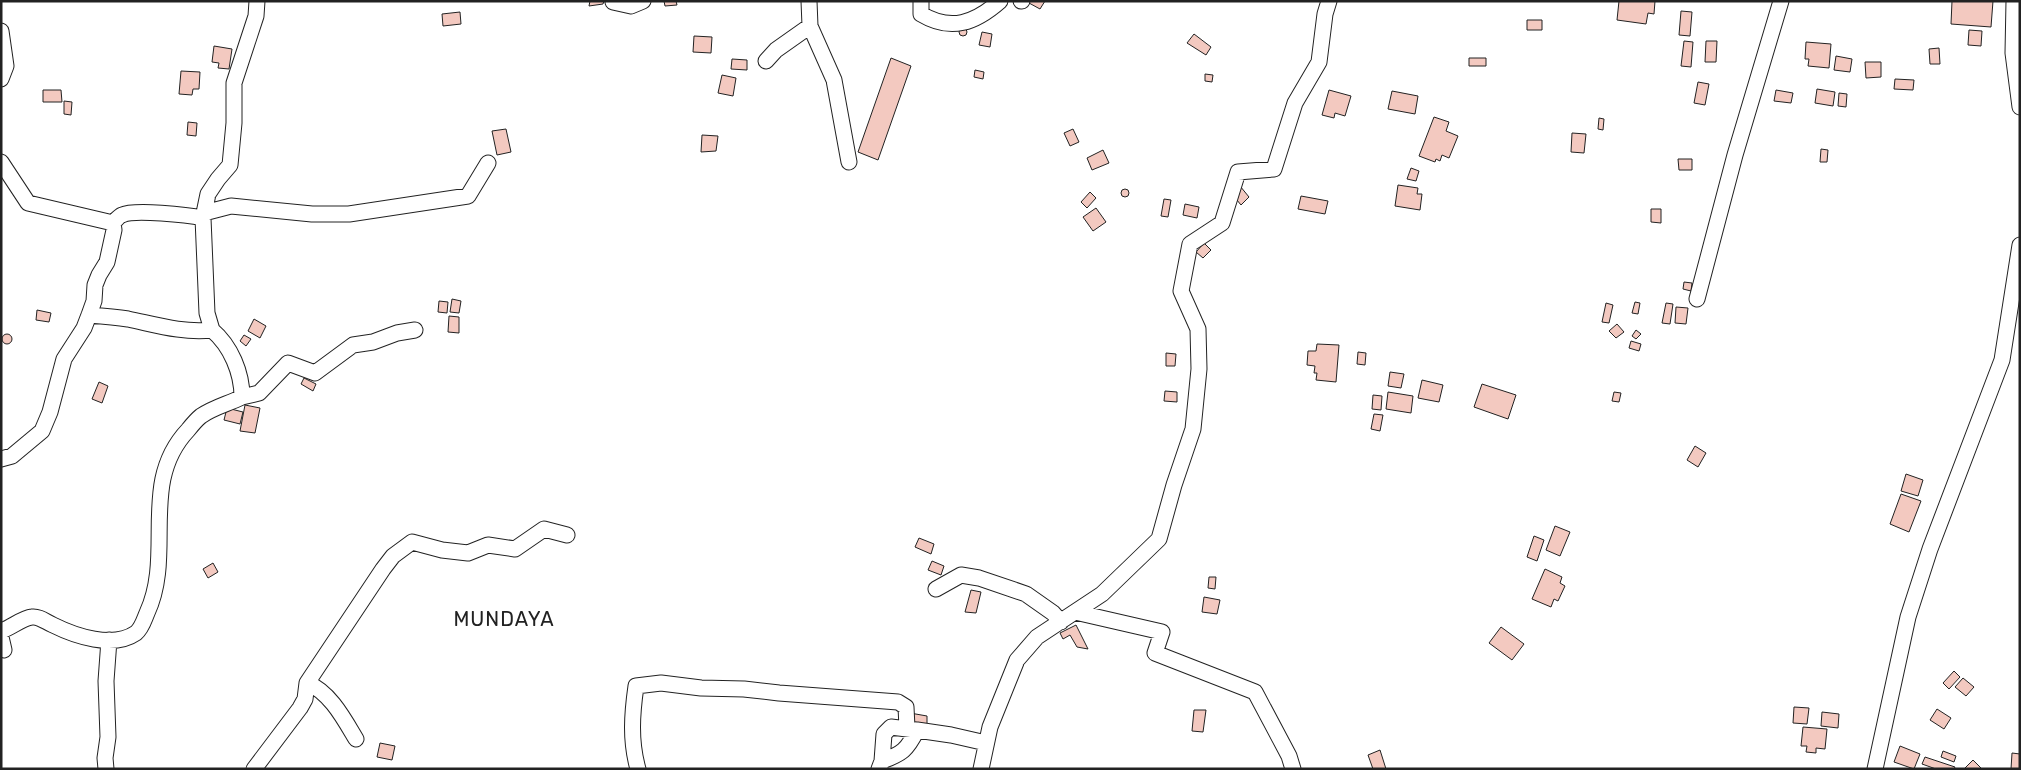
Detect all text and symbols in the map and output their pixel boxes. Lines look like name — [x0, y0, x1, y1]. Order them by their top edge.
district label: MUNDAYA — [453, 607, 555, 631]

